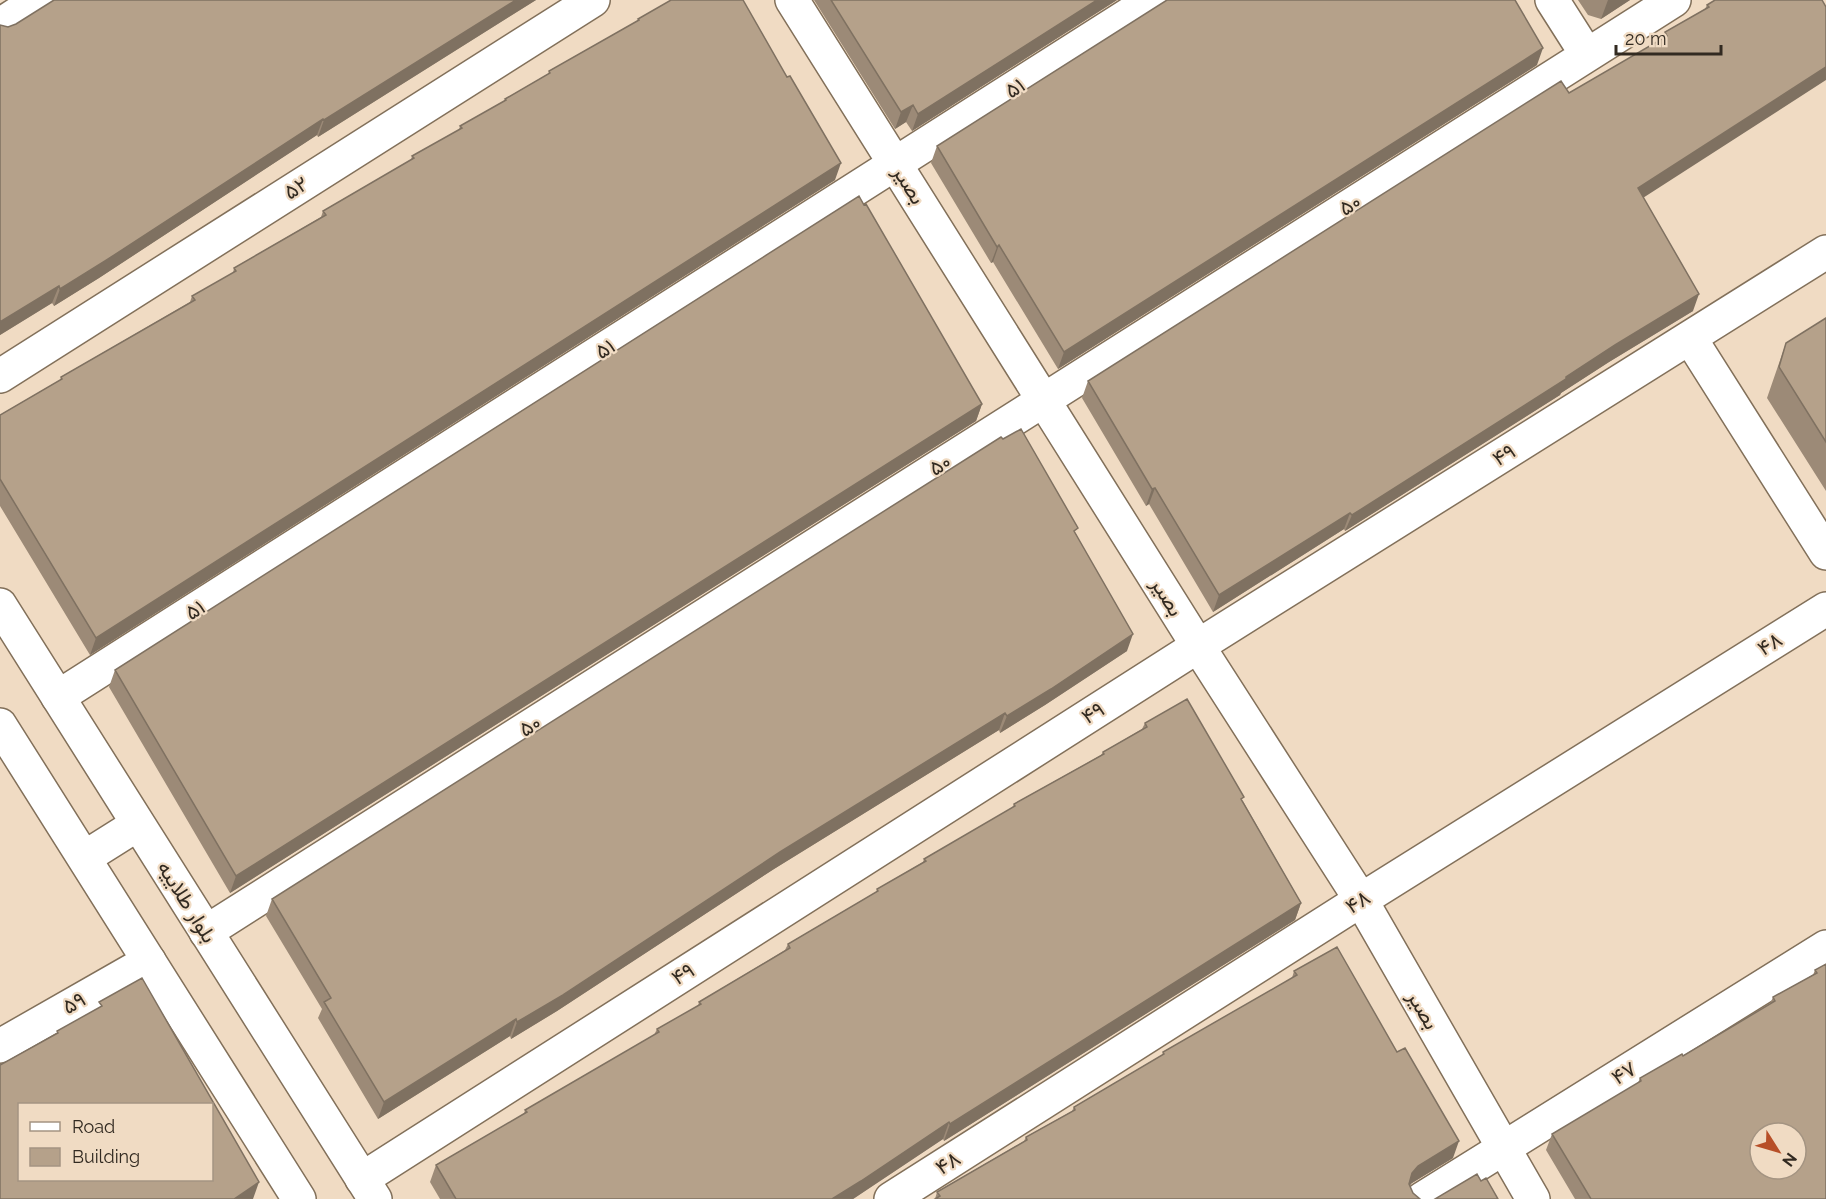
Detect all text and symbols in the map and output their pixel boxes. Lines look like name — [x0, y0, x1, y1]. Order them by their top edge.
scale bar — [1616, 18, 1721, 56]
text: 20 m — [1625, 28, 1667, 49]
street label: ۵۱ — [1000, 72, 1029, 103]
street label: بصیر — [887, 160, 931, 209]
street label: ۵۲ — [279, 171, 312, 204]
street label: ۵۰ — [1334, 188, 1365, 221]
street label: ۵۱ — [590, 333, 619, 364]
street label: ۴۹ — [1488, 438, 1520, 471]
street label: ۵۰ — [924, 448, 955, 481]
street label: بصیر — [1145, 572, 1189, 621]
street label: ۵۱ — [180, 594, 209, 625]
street label: ۴۸ — [1753, 627, 1787, 661]
street label: ۴۹ — [1077, 696, 1109, 729]
street label: ۵۰ — [514, 709, 545, 742]
street label: بلوار طلاییه — [152, 856, 222, 948]
street label: ۴۸ — [1341, 885, 1375, 919]
street label: ۴۹ — [667, 957, 699, 990]
street label: بصیر — [1401, 985, 1444, 1034]
street label: ۵۹ — [58, 986, 90, 1019]
street label: ۴۷ — [1607, 1056, 1641, 1090]
legend — [18, 1103, 213, 1181]
text: Road — [72, 1116, 115, 1137]
north arrow — [1748, 1121, 1808, 1181]
street label: ۴۸ — [931, 1145, 965, 1180]
text: Building — [72, 1146, 140, 1167]
text: N — [1778, 1149, 1801, 1170]

